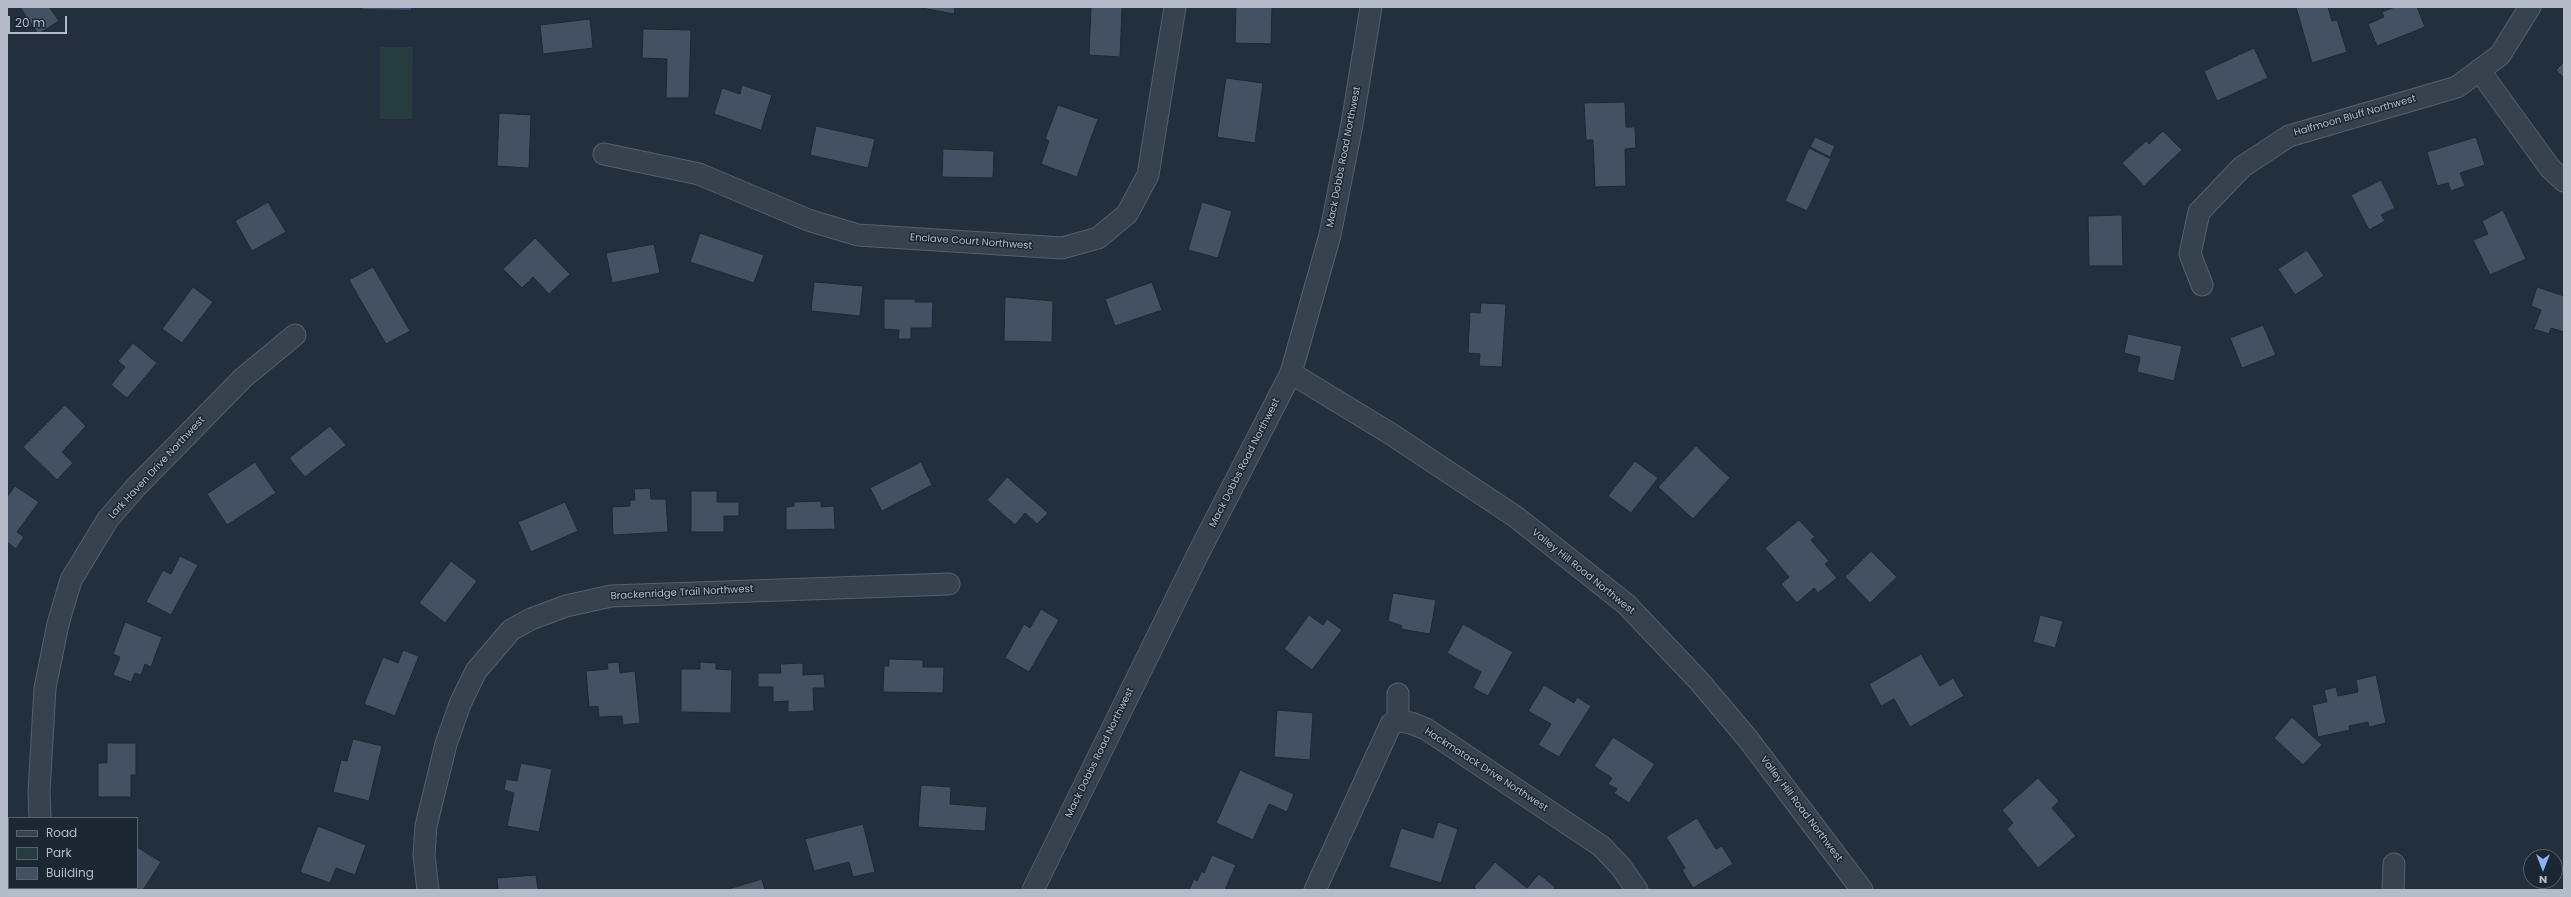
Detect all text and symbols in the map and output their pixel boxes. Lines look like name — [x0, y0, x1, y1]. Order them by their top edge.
scale bar — [10, 8, 69, 34]
text: 20 m — [15, 14, 45, 31]
street label: Mack Dobbs Road Northwest — [1324, 86, 1364, 228]
street label: Halfmoon Bluff Northwest — [2293, 93, 2417, 139]
street label: Enclave Court Northwest — [910, 232, 1032, 252]
street label: Mack Dobbs Road Northwest — [1207, 396, 1283, 530]
street label: Lark Haven Drive Northwest — [106, 414, 208, 522]
street label: Valley Hill Road Northwest — [1529, 527, 1637, 617]
street label: Brackenridge Trail Northwest — [610, 583, 754, 603]
street label: Mack Dobbs Road Northwest — [1063, 686, 1137, 820]
street label: Hackmatack Drive Northwest — [1422, 726, 1550, 814]
street label: Valley Hill Road Northwest — [1757, 754, 1845, 864]
legend — [8, 817, 138, 889]
text: Road — [46, 824, 77, 841]
text: Park — [46, 844, 72, 861]
north arrow — [2523, 849, 2563, 889]
text: Building — [46, 864, 94, 881]
text: N — [2539, 872, 2547, 888]

